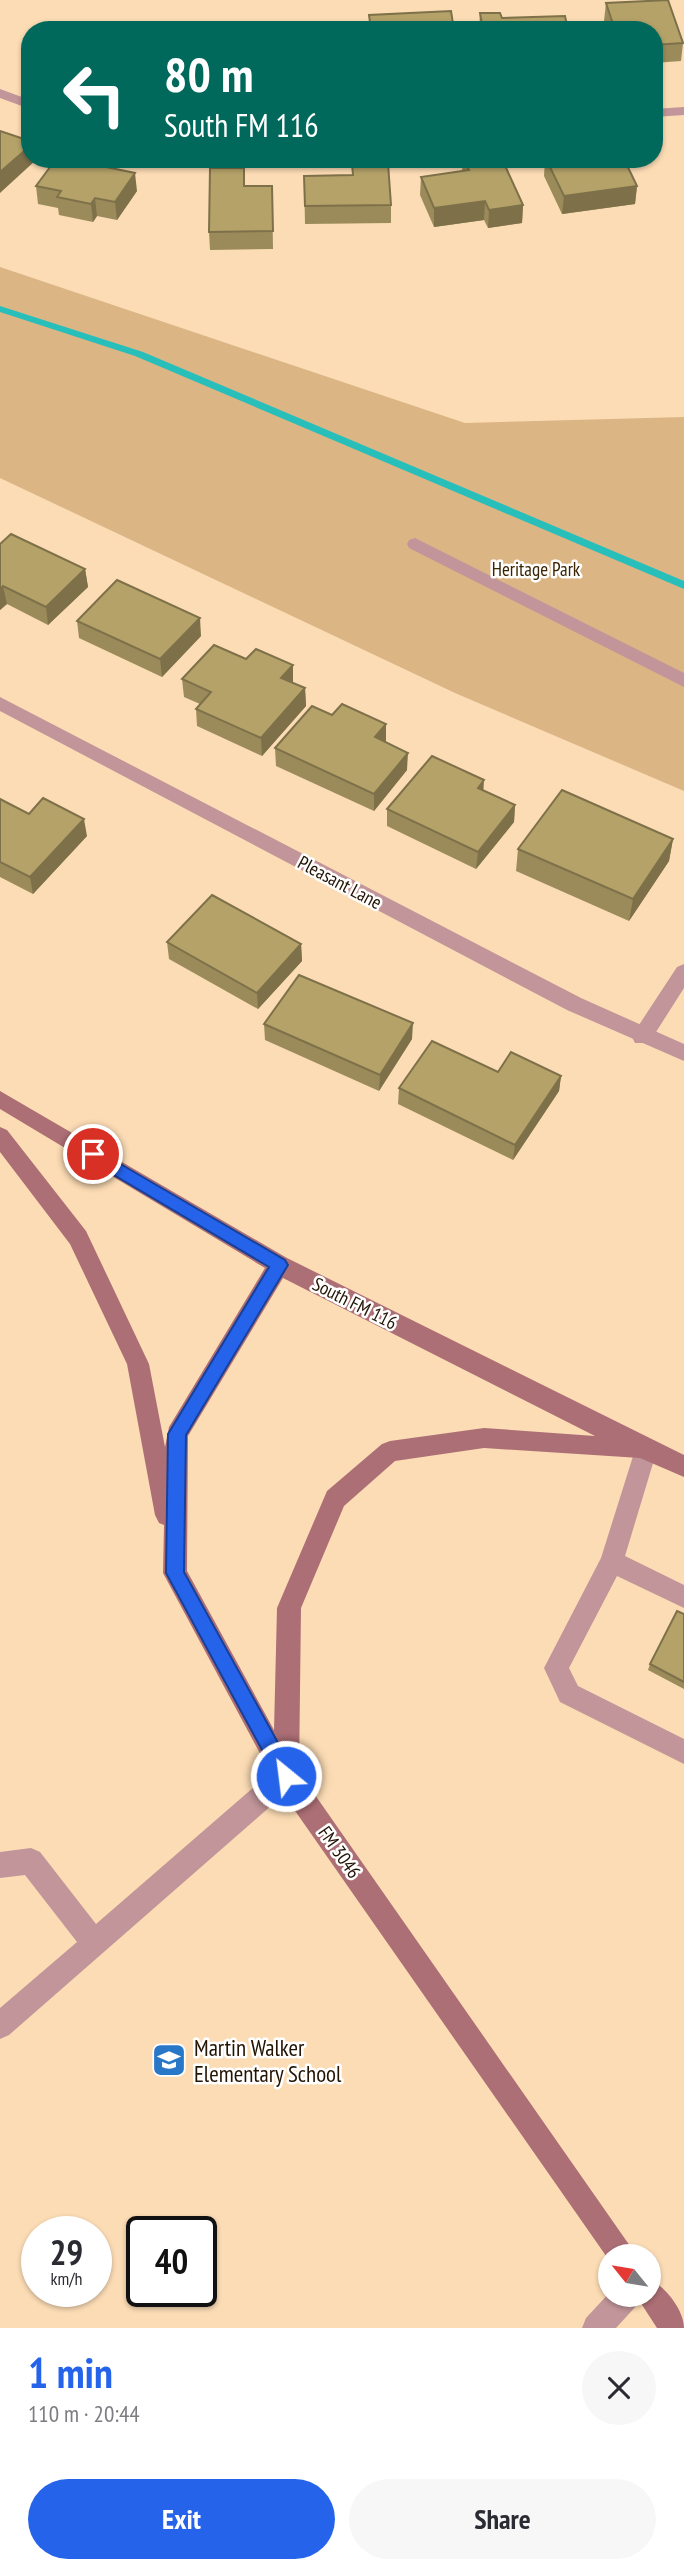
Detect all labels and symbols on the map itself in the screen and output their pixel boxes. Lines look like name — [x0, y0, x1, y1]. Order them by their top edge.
park label: Heritage Park — [492, 557, 581, 581]
street label: Pleasant Lane — [294, 850, 386, 914]
pin — [63, 1124, 123, 1184]
street label: South FM 116 — [309, 1271, 401, 1335]
position arrow — [249, 1739, 323, 1813]
street label: FM 3046 — [313, 1821, 367, 1883]
place label: Martin Walker Elementary School — [194, 2033, 342, 2088]
school or university icon: Martin Walker Elementary School — [150, 2041, 188, 2079]
speed limit sign: 40 — [126, 2216, 217, 2307]
north arrow — [598, 2244, 662, 2306]

